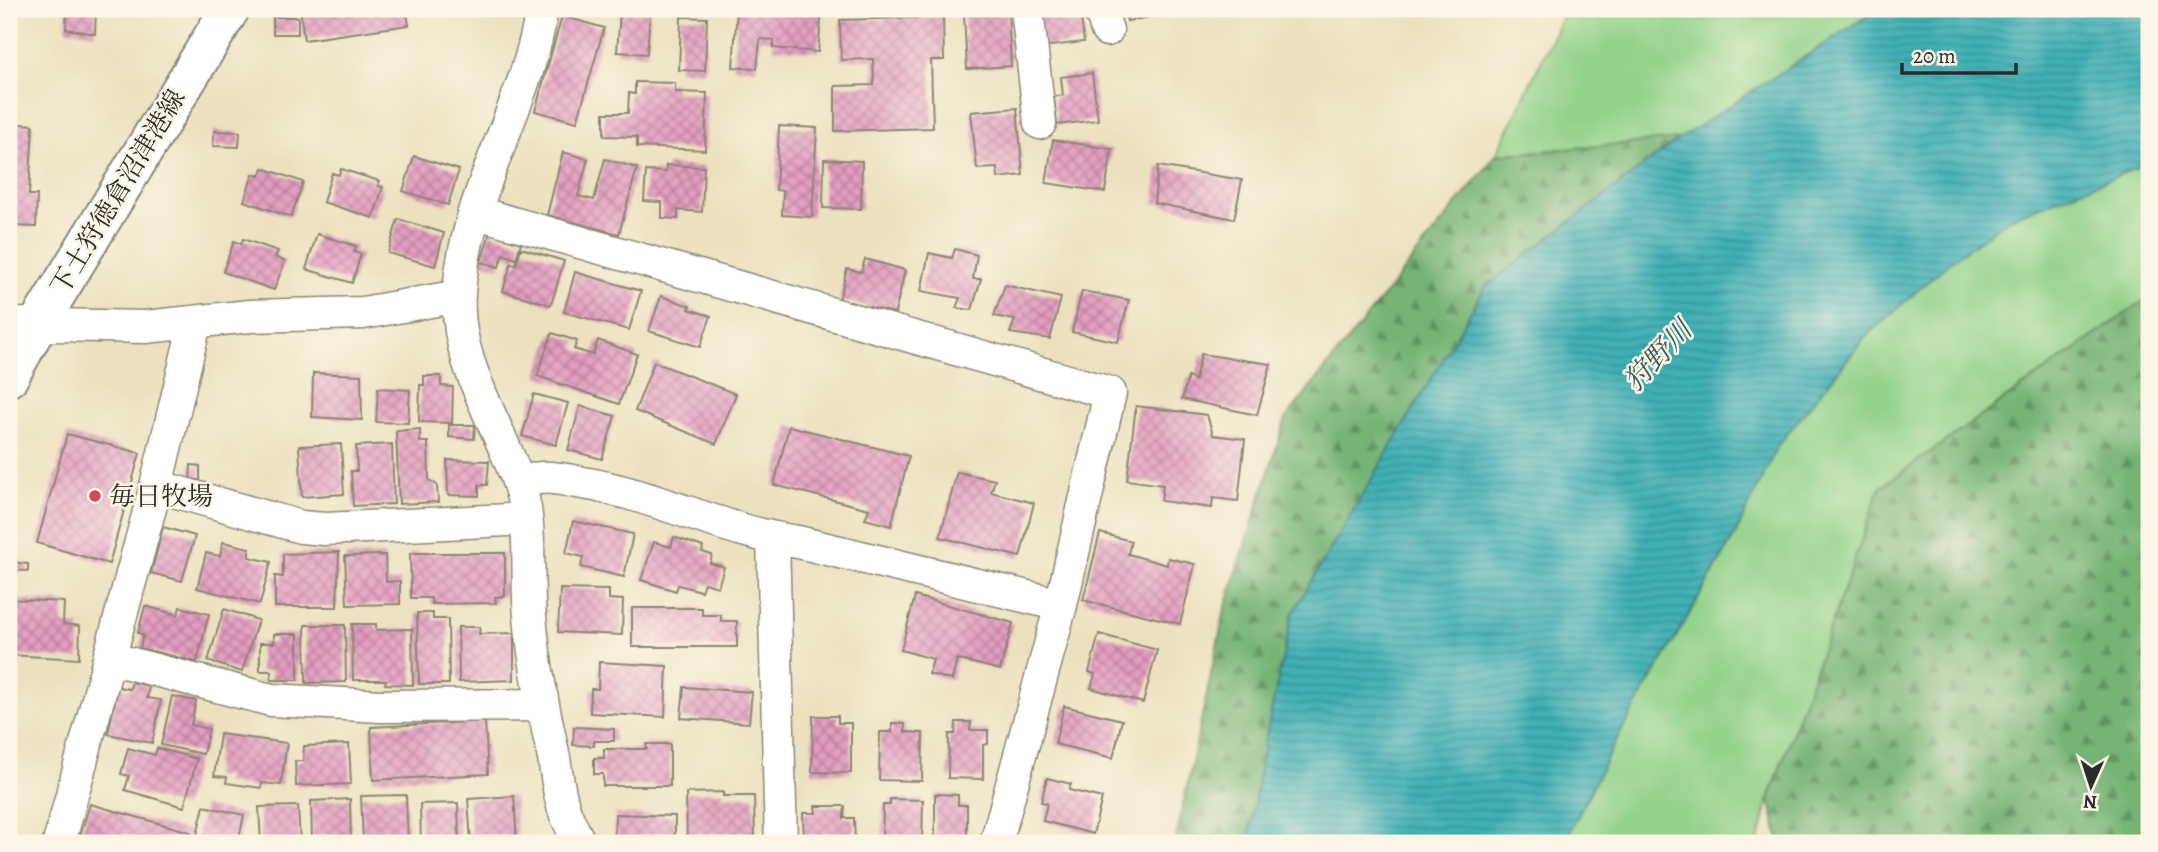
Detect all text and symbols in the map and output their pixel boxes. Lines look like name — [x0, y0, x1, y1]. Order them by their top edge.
scale bar — [1902, 32, 2016, 76]
text: 20 m — [1913, 42, 1956, 70]
street label: 下土狩徳倉沼津港線 — [43, 83, 193, 301]
water label: 狩野川 — [1615, 310, 1703, 400]
place label: 毎日牧場 — [109, 479, 213, 514]
marker: 毎日牧場 — [87, 488, 103, 504]
north arrow — [2056, 750, 2126, 820]
text: N — [2082, 789, 2098, 815]

